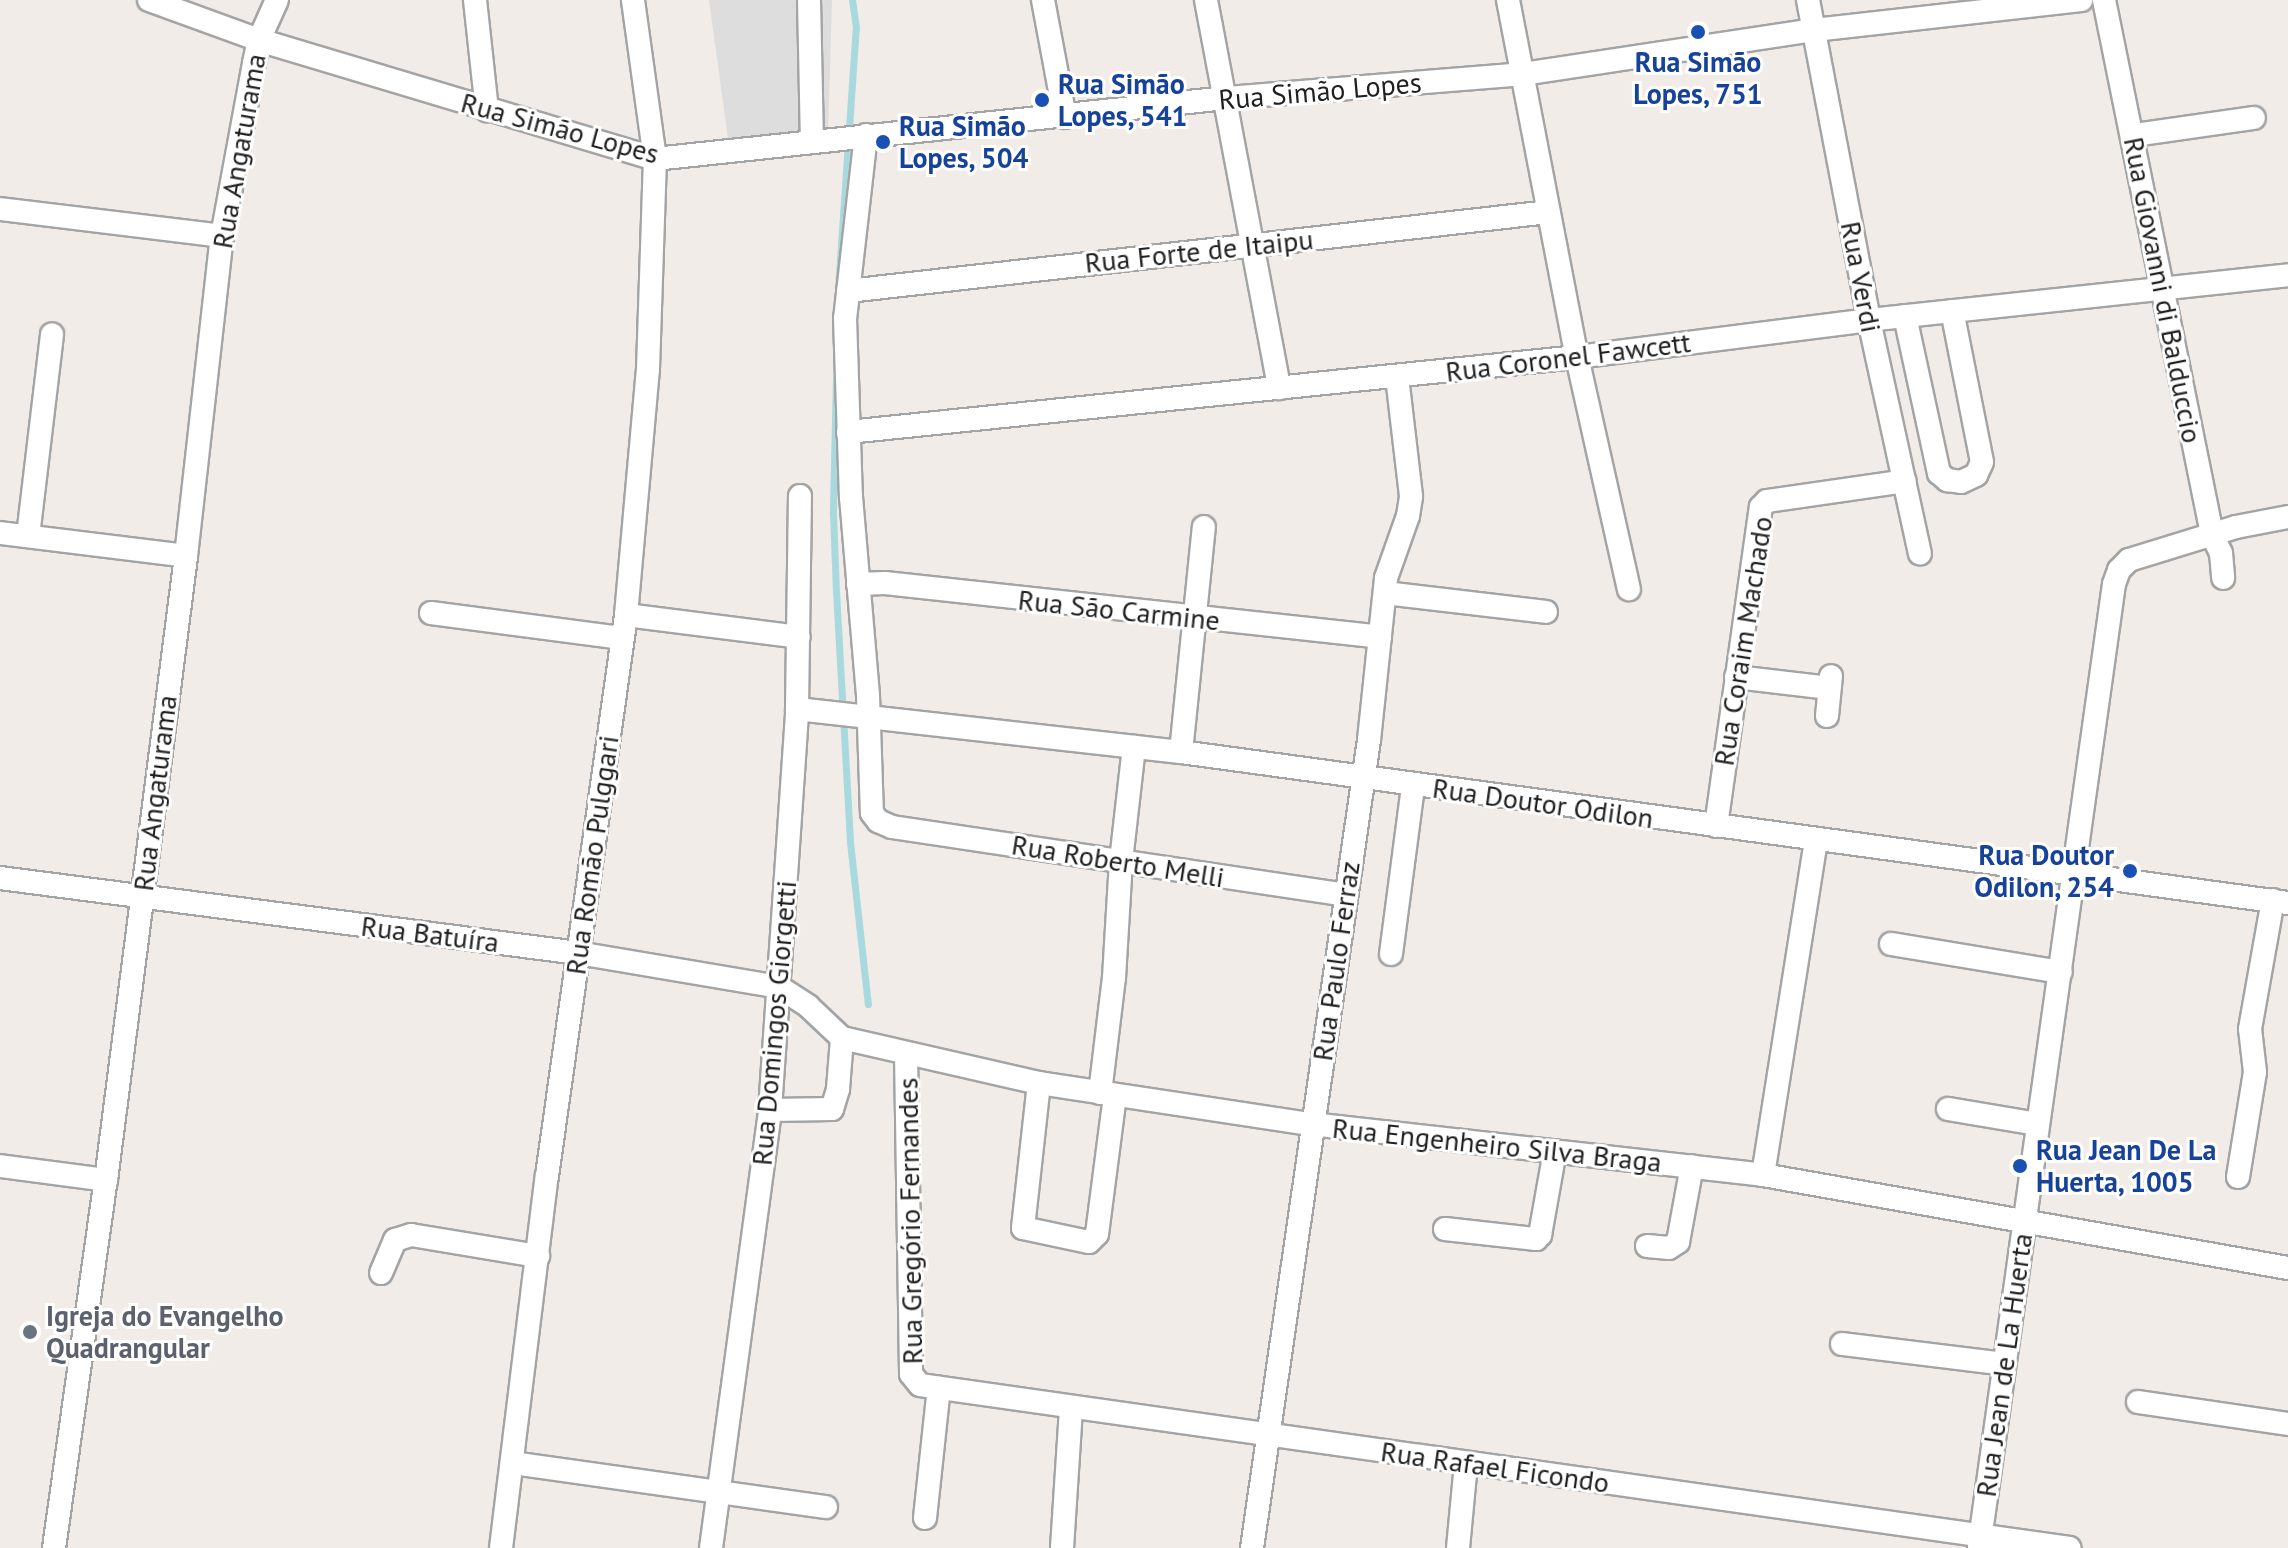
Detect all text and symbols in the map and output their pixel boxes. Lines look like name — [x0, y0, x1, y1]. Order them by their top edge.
marker: Rua Simão Lopes, 751 — [1689, 23, 1707, 41]
place label: Rua Simão Lopes, 751 — [1632, 45, 1764, 111]
street label: Rua Angaturama — [205, 51, 273, 251]
street label: Rua Simão Lopes — [1217, 65, 1423, 117]
place label: Rua Simão Lopes, 541 — [1058, 67, 1189, 133]
street label: Rua Simão Lopes — [457, 85, 663, 171]
marker: Rua Simão Lopes, 541 — [1033, 91, 1051, 109]
place label: Rua Simão Lopes, 504 — [899, 109, 1030, 175]
marker: Rua Simão Lopes, 504 — [874, 133, 892, 151]
street label: Rua Giovanni di Balduccio — [2117, 134, 2209, 446]
street label: Rua Verdi — [1834, 218, 1888, 336]
street label: Rua Forte de Itaipu — [1083, 222, 1315, 280]
street label: Rua Coronel Fawcett — [1444, 325, 1692, 389]
street label: Rua Coraim Machado — [1707, 514, 1779, 768]
street label: Rua São Carmine — [1016, 583, 1222, 637]
street label: Rua Angaturama — [126, 693, 184, 893]
street label: Rua Romão Pulggari — [559, 733, 625, 977]
street label: Rua Doutor Odilon — [1430, 771, 1656, 835]
street label: Rua Roberto Melli — [1009, 828, 1227, 894]
place label: Rua Doutor Odilon, 254 — [1972, 838, 2114, 904]
street label: Rua Paulo Ferraz — [1305, 859, 1367, 1063]
marker: Rua Doutor Odilon, 254 — [2121, 862, 2139, 880]
street label: Rua Domingos Giorgetti — [745, 879, 803, 1167]
street label: Rua Batuíra — [359, 909, 501, 959]
street label: Rua Gregório Fernandes — [891, 1077, 929, 1365]
street label: Rua Engenheiro Silva Braga — [1331, 1111, 1663, 1179]
place label: Rua Jean De La Huerta, 1005 — [2036, 1133, 2216, 1199]
marker: Rua Jean De La Huerta, 1005 — [2011, 1157, 2029, 1175]
street label: Rua Jean de La Huerta — [1969, 1231, 2039, 1499]
place label: Igreja do Evangelho Quadrangular — [46, 1299, 284, 1365]
marker: Igreja do Evangelho Quadrangular — [21, 1323, 39, 1341]
street label: Rua Rafael Ficondo — [1379, 1434, 1611, 1500]

